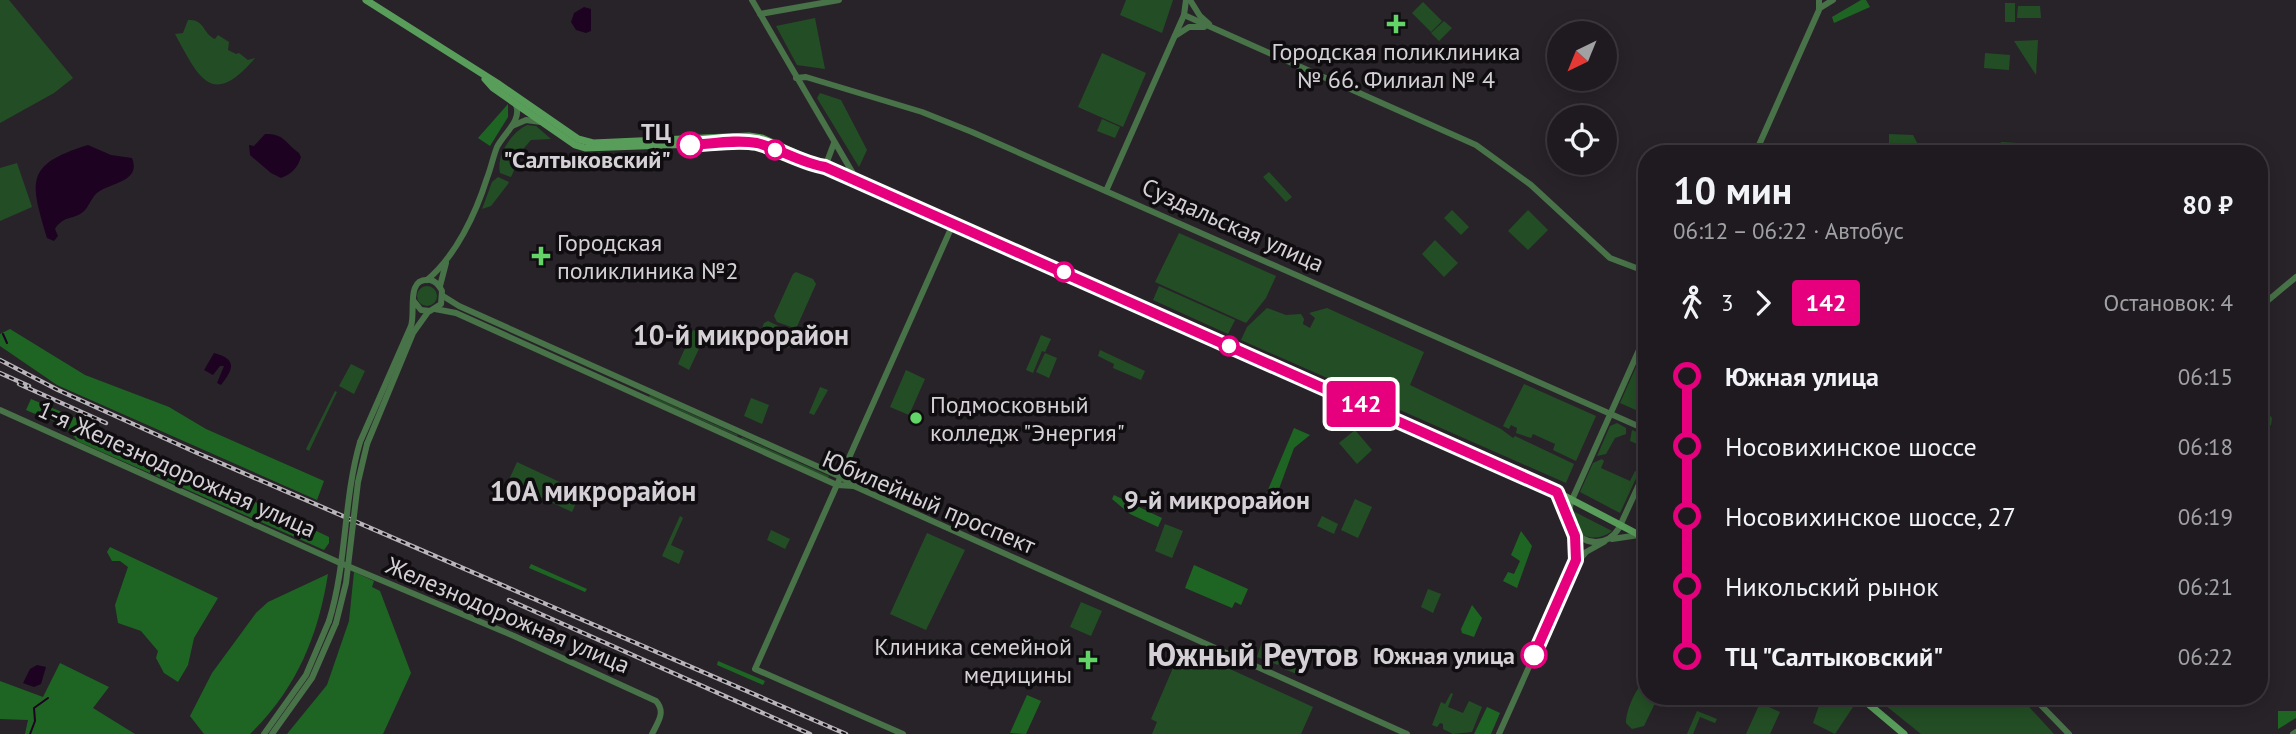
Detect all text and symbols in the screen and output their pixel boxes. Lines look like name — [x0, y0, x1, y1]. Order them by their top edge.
marker: Городская поликлиника № 66. Филиал № 4 — [1386, 14, 1406, 34]
north arrow — [1547, 21, 1617, 91]
map controls — [1547, 21, 1617, 175]
place label: Городская поликлиника № 66. Филиал № 4 — [1271, 36, 1521, 95]
button: locate — [1547, 105, 1617, 175]
place label: ТЦ "Салтыковский" — [503, 116, 671, 175]
marker: ТЦ "Салтыковский" — [677, 132, 703, 158]
unlabelled marker — [765, 140, 785, 160]
text: 10 мин — [1673, 165, 1792, 214]
street label: Суздальская улица — [1137, 171, 1329, 279]
text: 80 ₽ — [2182, 188, 2233, 221]
text: 06:12 – 06:22 · Автобус — [1673, 216, 1904, 245]
place label: Городская поликлиника №2 — [557, 227, 739, 286]
marker: Городская поликлиника №2 — [531, 246, 551, 266]
unlabelled marker — [1054, 262, 1074, 282]
icon: walk — [1673, 284, 1711, 322]
icon: forward — [1744, 284, 1782, 322]
text: 142 — [1806, 287, 1846, 318]
text: 3 — [1721, 288, 1734, 317]
text: Остановок: 4 — [2103, 288, 2233, 317]
district label: 10-й микрорайон — [633, 316, 849, 353]
unlabelled marker — [1219, 336, 1239, 356]
text: Южная улица — [1725, 360, 1879, 393]
text: 06:15 — [2178, 362, 2233, 391]
line badge: 142 — [1321, 381, 1401, 427]
text: 142 — [1341, 388, 1381, 419]
place label: Подмосковный колледж "Энергия" — [930, 389, 1125, 448]
street label: 1-я Железнодорожная улица — [33, 394, 321, 544]
marker: Подмосковный колледж "Энергия" — [908, 410, 924, 426]
text: Носовихинское шоссе — [1725, 430, 1977, 463]
text: 06:18 — [2178, 432, 2233, 461]
street label: Юбилейный проспект — [818, 443, 1041, 561]
district label: 10А микрорайон — [490, 472, 696, 509]
district label: 9-й микрорайон — [1124, 483, 1310, 516]
text: Носовихинское шоссе, 27 — [1725, 500, 2016, 533]
text: 06:19 — [2178, 502, 2233, 531]
street label: Железнодорожная улица — [381, 549, 635, 680]
text: Никольский рынок — [1725, 570, 1939, 603]
text: 06:21 — [2178, 572, 2233, 601]
place label: Клиника семейной медицины — [874, 631, 1072, 690]
district label: Южный Реутов — [1147, 633, 1359, 675]
place label: Южная улица — [1373, 640, 1515, 671]
text: ТЦ "Салтыковский" — [1725, 640, 1944, 673]
marker: Южная улица — [1521, 642, 1547, 668]
text: 06:22 — [2178, 642, 2233, 671]
marker: Клиника семейной медицины — [1078, 650, 1098, 670]

